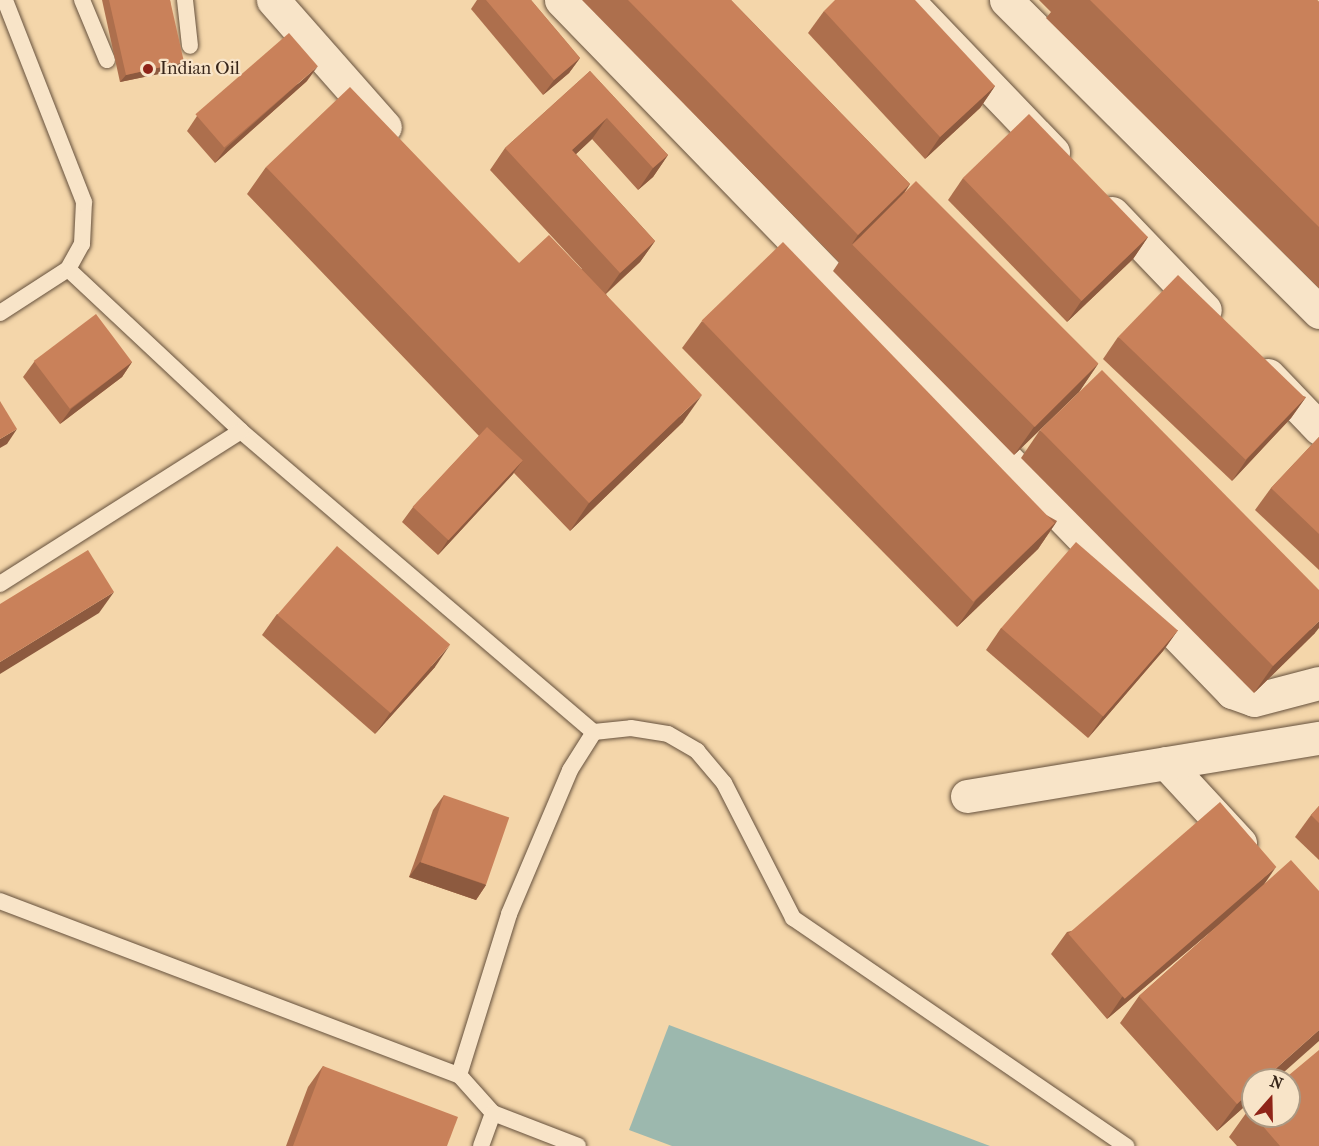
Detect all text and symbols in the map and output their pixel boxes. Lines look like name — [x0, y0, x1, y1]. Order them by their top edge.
place label: Indian Oil — [160, 58, 240, 80]
marker: Indian Oil — [141, 62, 155, 76]
north arrow — [1241, 1068, 1301, 1128]
text: N — [1268, 1071, 1286, 1093]

